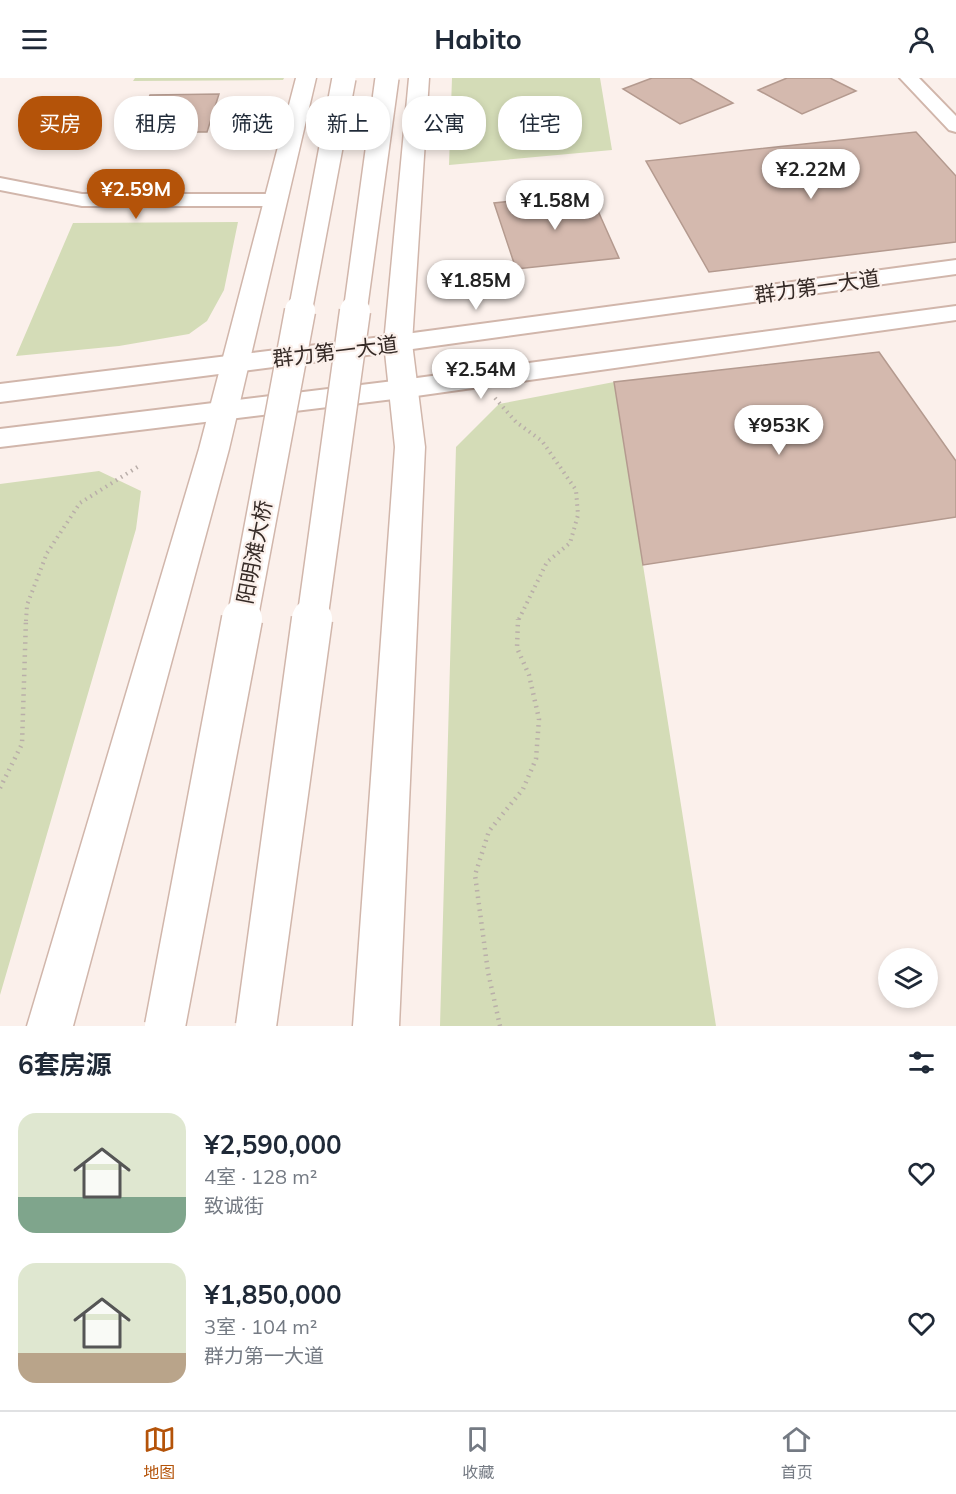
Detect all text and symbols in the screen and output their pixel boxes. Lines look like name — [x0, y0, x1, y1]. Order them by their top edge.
text: Habito — [434, 22, 522, 56]
icon: menu — [18, 23, 51, 56]
icon: person — [905, 23, 938, 56]
chip: 买房 — [18, 96, 102, 150]
chip: 租房 — [114, 96, 198, 150]
chip: 筛选 — [210, 96, 294, 150]
chip: 新上 — [306, 96, 390, 150]
chip: 公寓 — [402, 96, 486, 150]
chip: 住宅 — [498, 96, 582, 150]
pin: ¥2.22M — [762, 149, 860, 200]
text: ¥2.22M — [776, 156, 846, 181]
pin: ¥2.59M — [87, 169, 185, 220]
text: ¥2.59M — [101, 176, 171, 201]
pin: ¥1.58M — [506, 180, 604, 231]
text: ¥1.58M — [520, 187, 590, 212]
pin: ¥1.85M — [427, 260, 525, 311]
street label: 群力第一大道 — [753, 264, 881, 308]
text: ¥1.85M — [441, 267, 511, 292]
street label: 群力第一大道 — [271, 330, 399, 372]
pin: ¥2.54M — [432, 349, 530, 400]
text: ¥2.54M — [446, 356, 516, 381]
pin: ¥953K — [737, 405, 821, 456]
text: ¥953K — [748, 412, 810, 437]
street label: 阳明滩大桥 — [231, 498, 277, 606]
map controls — [878, 948, 938, 1008]
button: layers — [878, 948, 938, 1008]
icon: filters — [905, 1046, 938, 1079]
text: 6套房源 — [18, 1048, 112, 1081]
text: ¥2,590,000 — [204, 1128, 342, 1161]
icon: home — [66, 1137, 138, 1209]
icon: heart — [905, 1157, 938, 1190]
text: 4室 · 128 m² — [204, 1164, 317, 1189]
text: 致诚街 — [204, 1193, 264, 1218]
text: ¥1,850,000 — [204, 1278, 342, 1311]
icon: home — [66, 1287, 138, 1359]
icon: heart — [905, 1307, 938, 1340]
text: 3室 · 104 m² — [204, 1314, 317, 1339]
text: 群力第一大道 — [204, 1343, 324, 1368]
tab: 地图 — [143, 1423, 176, 1483]
tab: 收藏 — [461, 1423, 494, 1483]
tab: 首页 — [780, 1423, 813, 1483]

